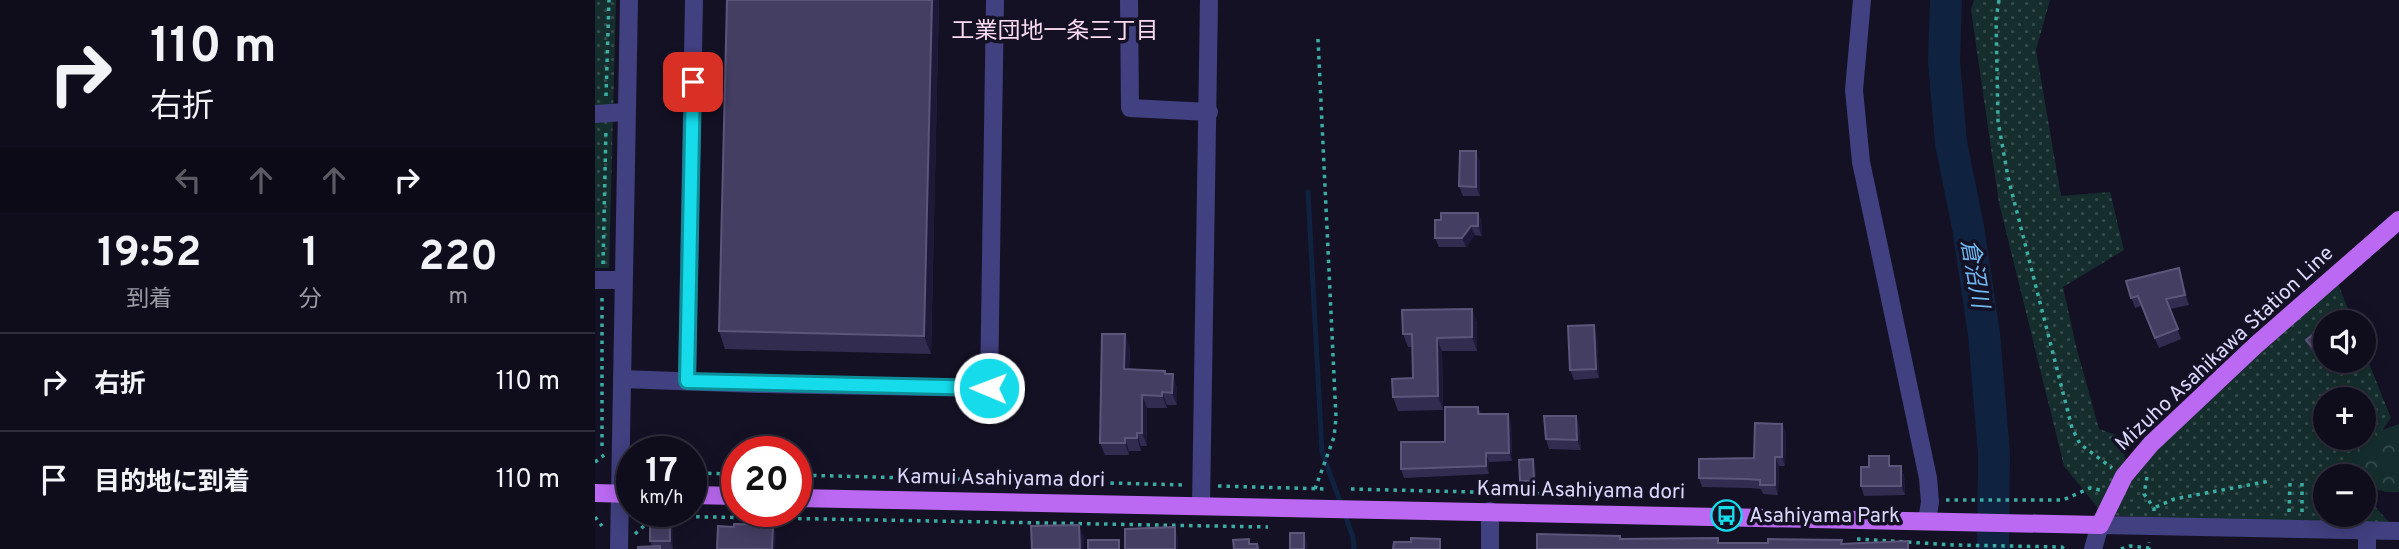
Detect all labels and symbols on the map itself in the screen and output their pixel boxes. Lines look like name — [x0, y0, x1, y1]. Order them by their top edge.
district label: 工業団地一条三丁目 — [952, 18, 1159, 47]
pin — [663, 52, 723, 112]
water label: 倉沼川 — [1953, 238, 1994, 313]
street label: Mizuho Asahikawa Station Line — [2110, 240, 2340, 458]
position arrow — [952, 351, 1026, 425]
speed limit sign: 20 — [721, 436, 812, 527]
street label: Kamui Asahiyama dori — [896, 464, 1106, 494]
street label: Kamui Asahiyama dori — [1476, 476, 1686, 506]
bus stop icon: Asahiyama Park — [1709, 499, 1743, 533]
place label: Asahiyama Park — [1749, 503, 1900, 530]

